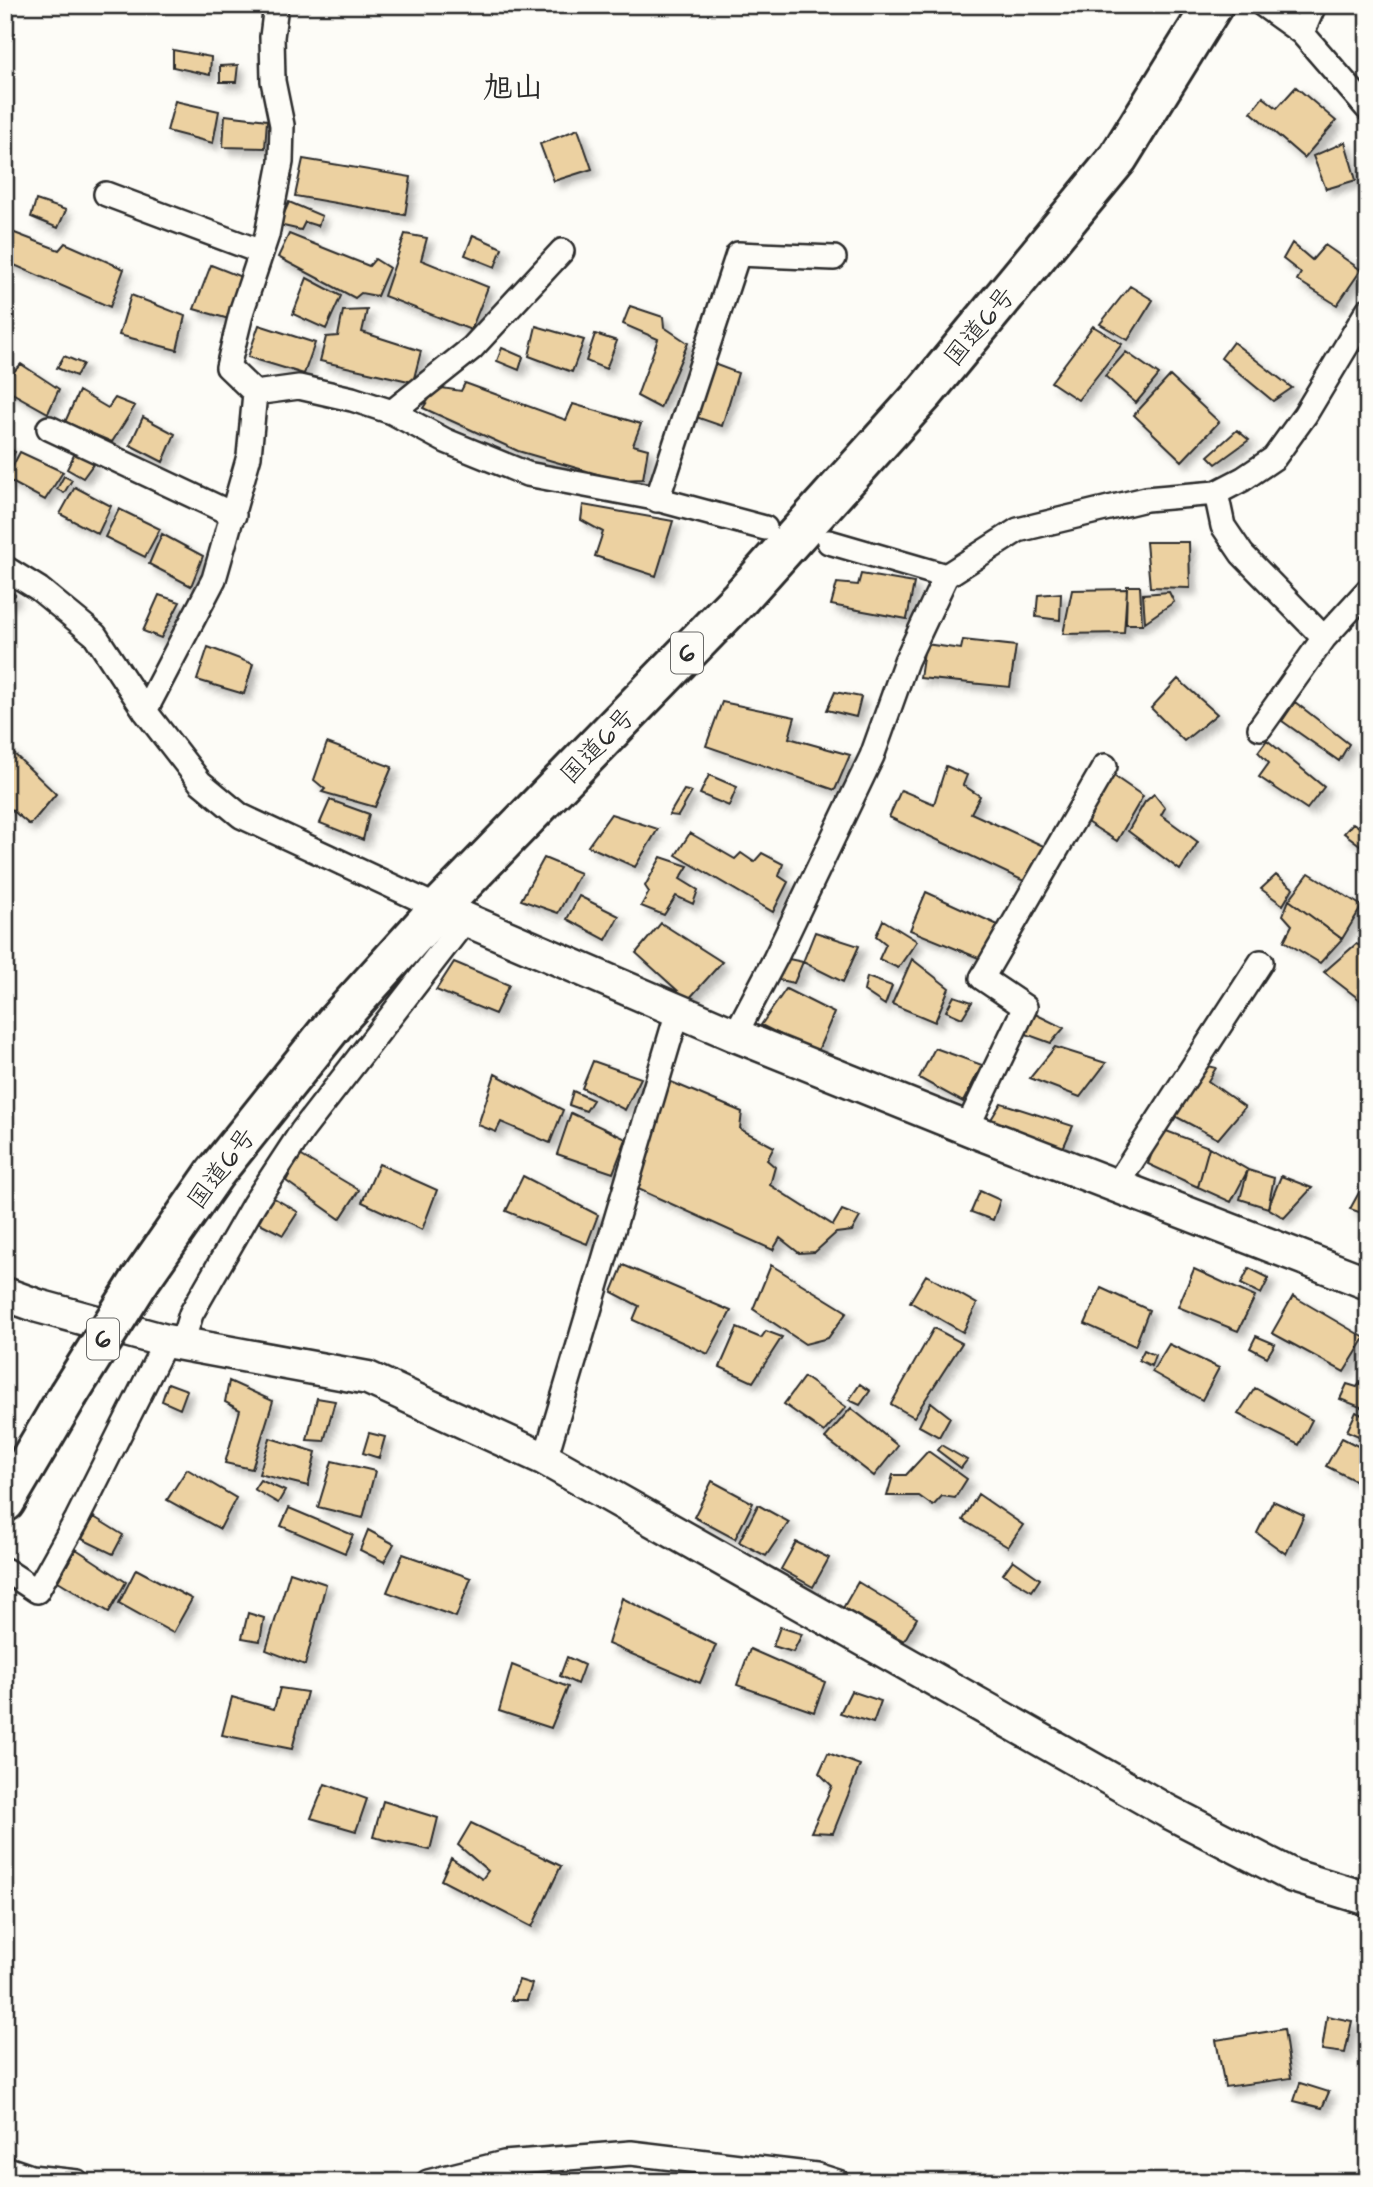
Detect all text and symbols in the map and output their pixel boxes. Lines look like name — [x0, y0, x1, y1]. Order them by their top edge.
district label: 旭山 — [483, 67, 543, 109]
street label: 国道6号 — [936, 279, 1024, 374]
road number: 6 — [671, 632, 703, 674]
street label: 国道6号 — [552, 699, 643, 792]
street label: 国道6号 — [179, 1120, 265, 1217]
road number: 6 — [87, 1318, 119, 1359]

